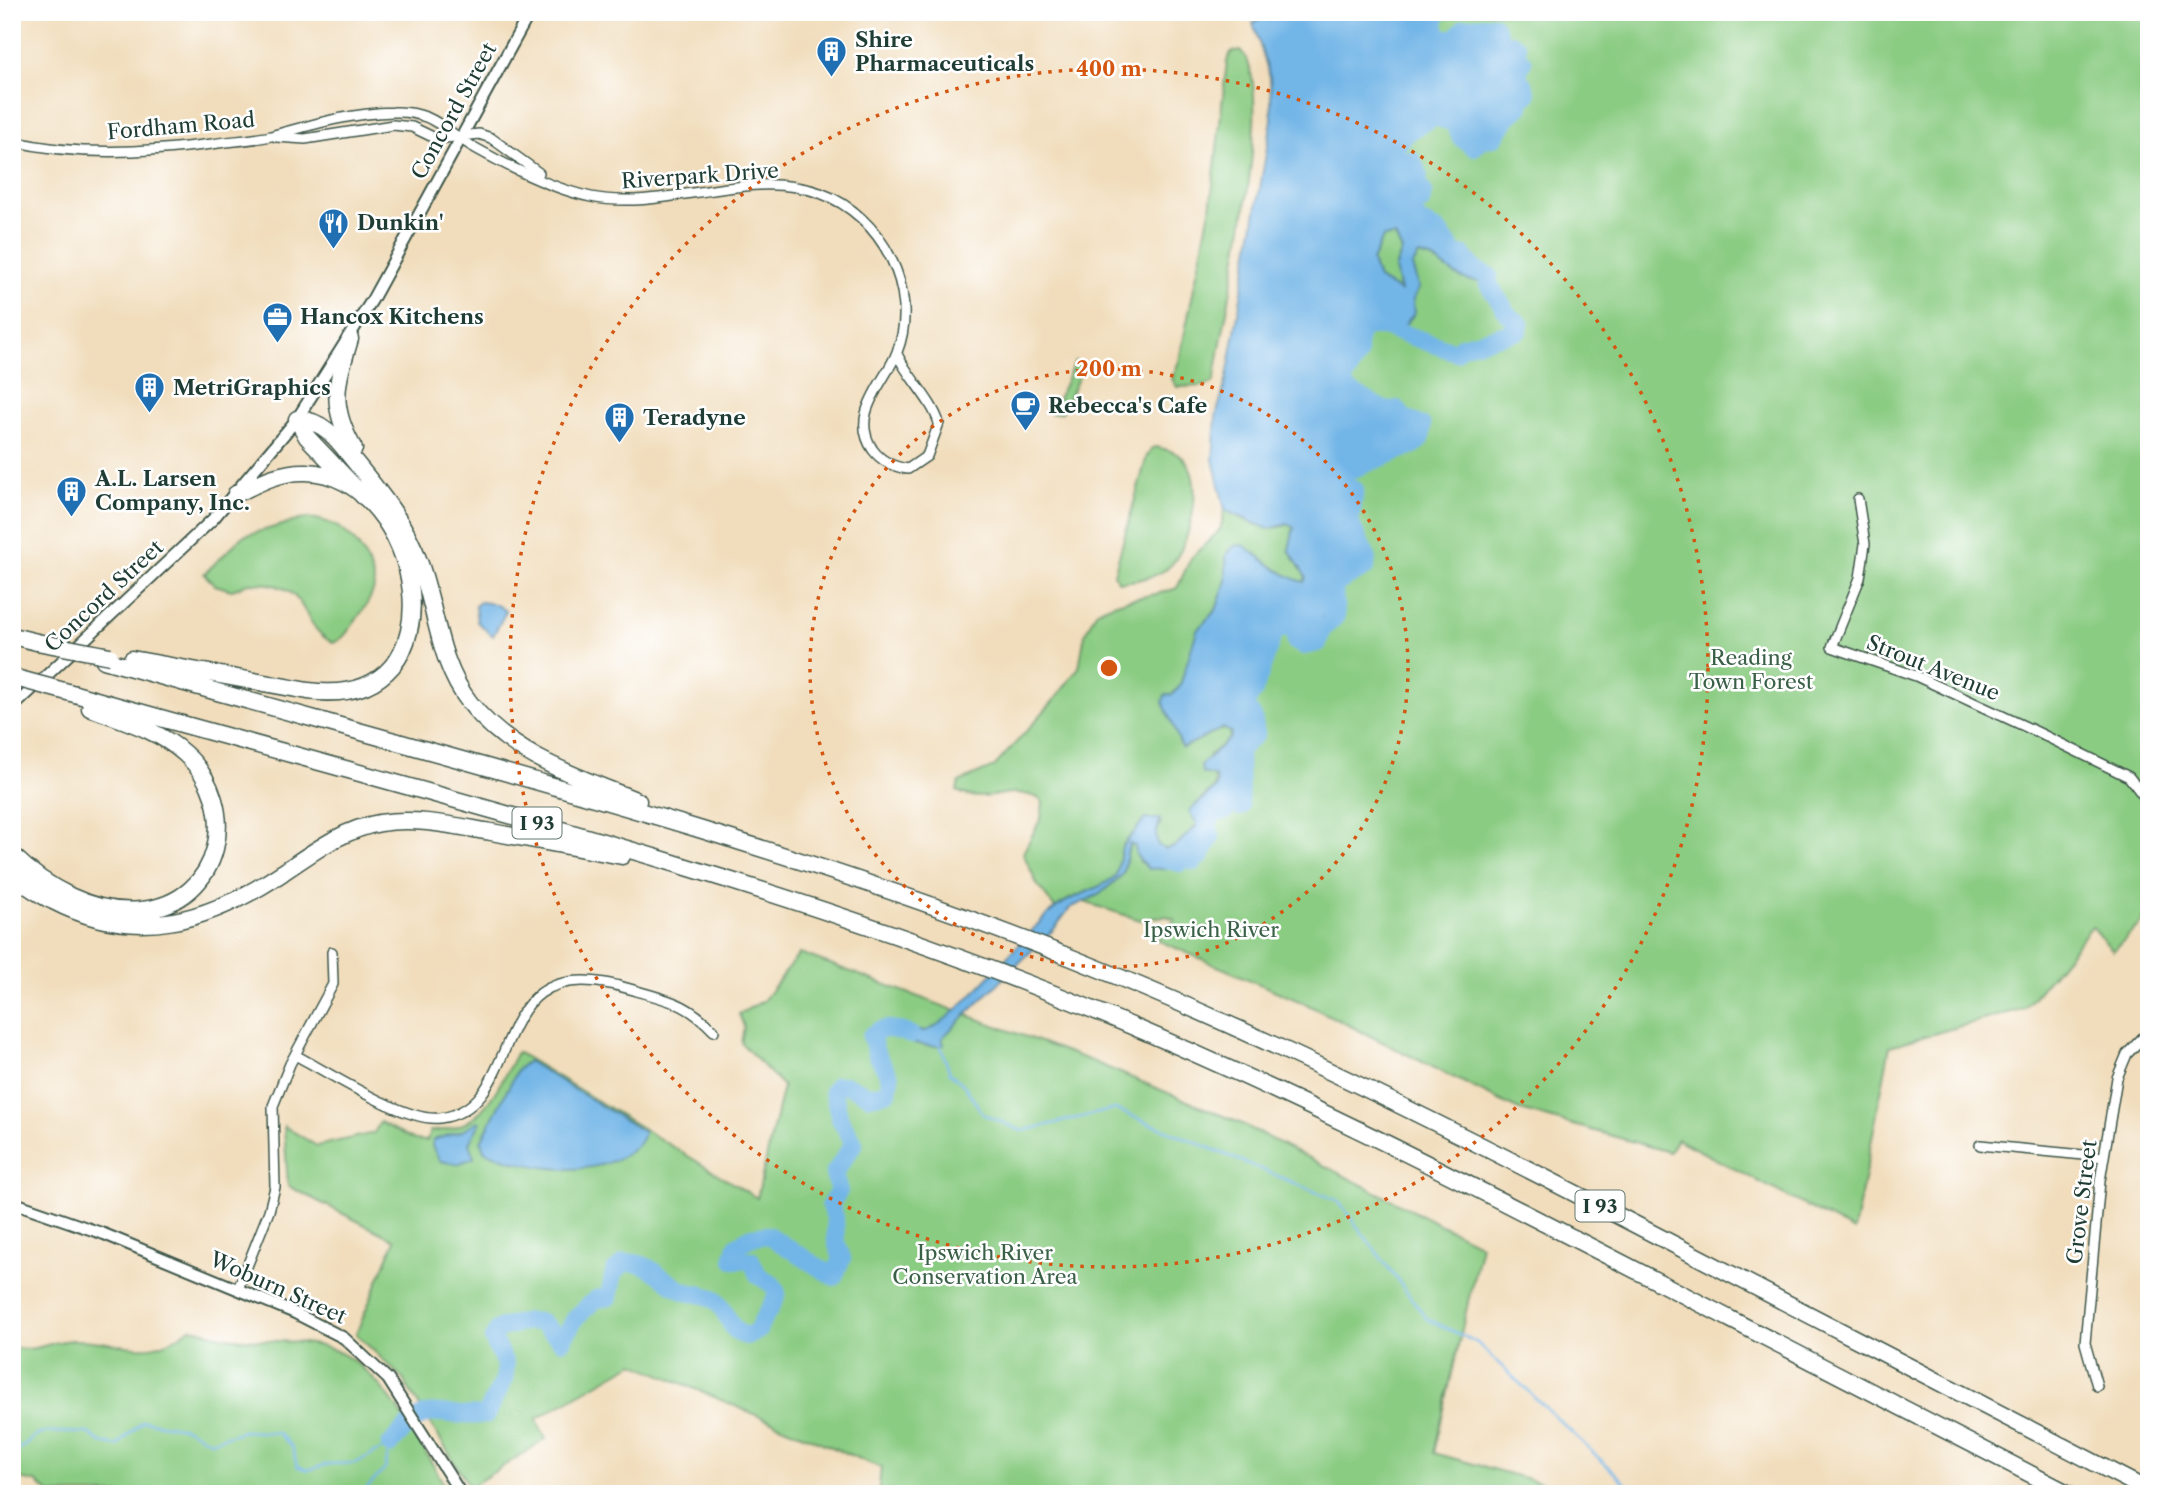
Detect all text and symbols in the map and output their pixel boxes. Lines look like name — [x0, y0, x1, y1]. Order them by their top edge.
place label: Shire Pharmaceuticals — [855, 27, 1034, 76]
building icon: Shire Pharmaceuticals — [815, 35, 849, 79]
street label: Concord Street — [406, 37, 502, 184]
text: 400 m — [1076, 56, 1142, 81]
street label: Fordham Road — [106, 107, 256, 144]
street label: Riverpark Drive — [620, 158, 779, 193]
restaurant icon: Dunkin' — [317, 206, 351, 250]
place label: Dunkin' — [357, 210, 444, 235]
office icon: Hancox Kitchens — [260, 300, 294, 344]
place label: Hancox Kitchens — [300, 304, 484, 329]
text: 200 m — [1076, 356, 1142, 381]
building icon: MetriGraphics — [133, 371, 167, 415]
place label: MetriGraphics — [173, 375, 331, 400]
cafe icon: Rebecca's Cafe — [1008, 389, 1042, 433]
place label: Rebecca's Cafe — [1048, 393, 1207, 418]
building icon: Teradyne — [603, 401, 637, 445]
place label: Teradyne — [643, 405, 746, 430]
place label: A.L. Larsen Company, Inc. — [94, 466, 250, 515]
building icon: A.L. Larsen Company, Inc. — [55, 474, 89, 518]
street label: Concord Street — [39, 534, 168, 657]
street label: Strout Avenue — [1863, 629, 2003, 706]
park label: Reading Town Forest — [1689, 645, 1814, 694]
centre of rings — [1097, 656, 1121, 680]
road number: I 93 — [512, 808, 562, 838]
park label: Ipswich River — [1143, 917, 1279, 942]
street label: Grove Street — [2061, 1138, 2102, 1266]
road number: I 93 — [1576, 1190, 1624, 1222]
park label: Ipswich River Conservation Area — [892, 1240, 1079, 1289]
street label: Woburn Street — [205, 1246, 351, 1329]

